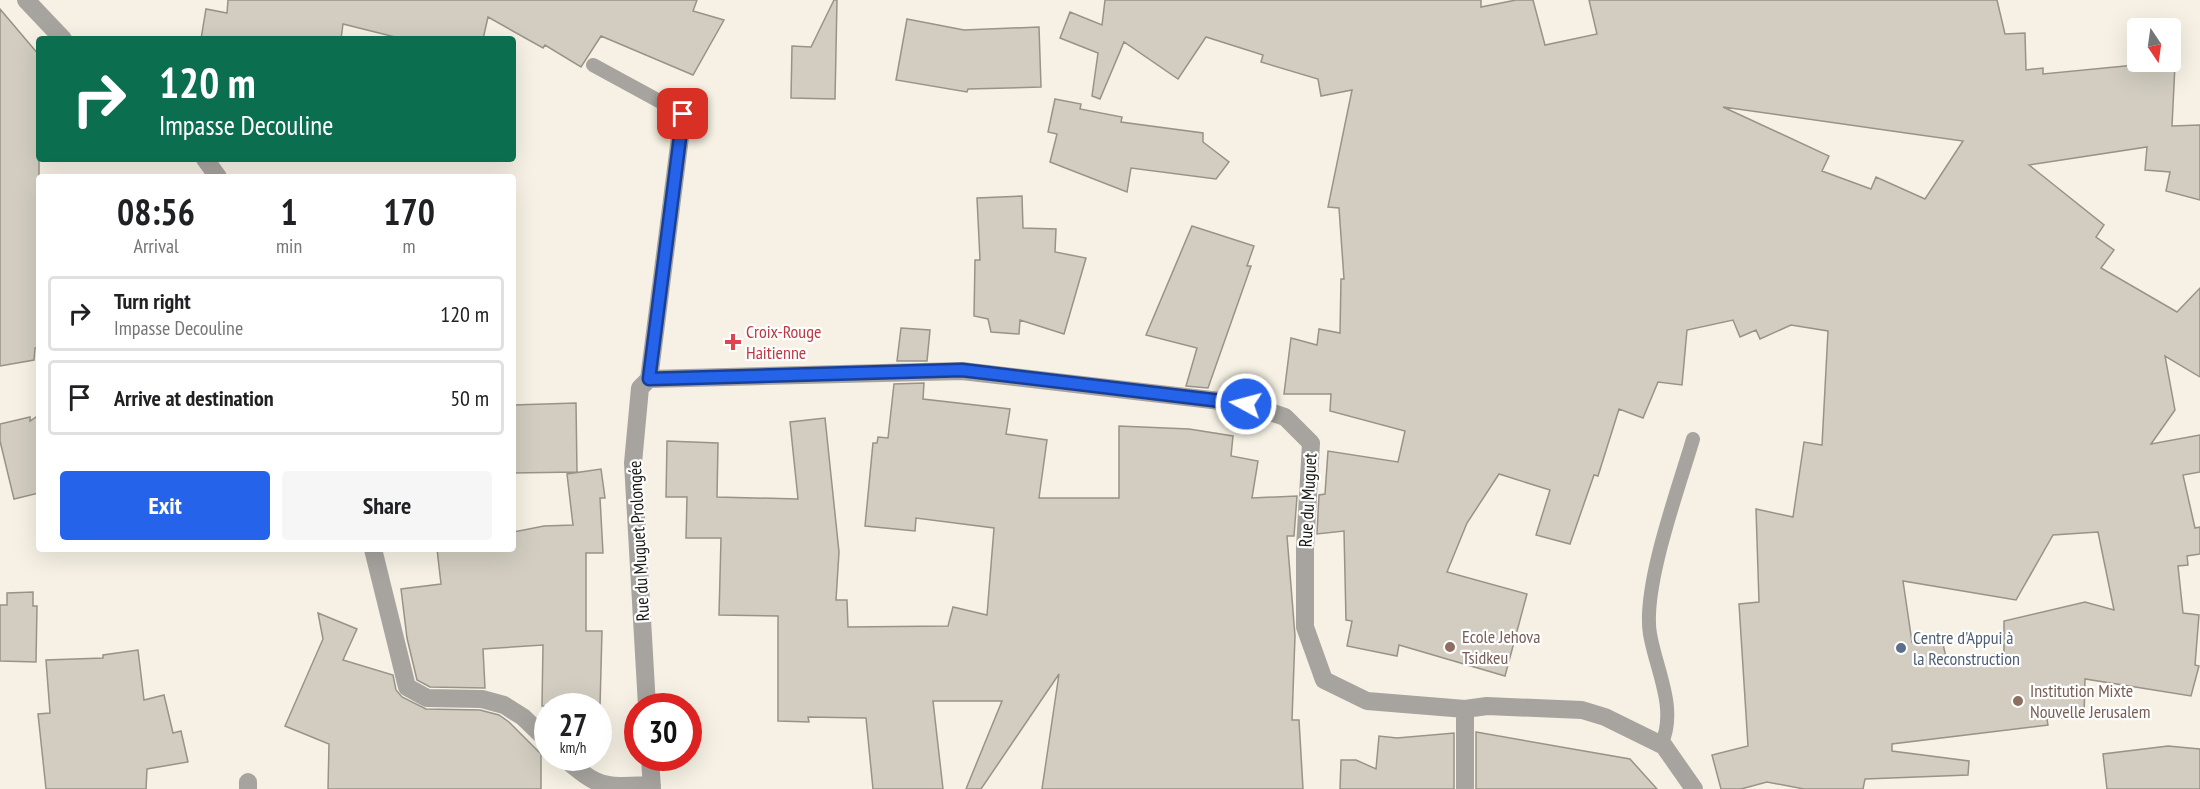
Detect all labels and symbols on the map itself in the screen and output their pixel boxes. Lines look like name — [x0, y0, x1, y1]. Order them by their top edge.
north arrow — [2127, 18, 2181, 72]
pin — [657, 88, 708, 139]
place label: Croix-Rouge Haitienne — [746, 320, 821, 364]
marker: Croix-Rouge Haitienne — [724, 333, 742, 351]
position arrow — [1214, 372, 1278, 436]
street label: Rue du Muguet — [1294, 452, 1321, 548]
street label: Rue du Muguet Prolongée — [623, 460, 654, 622]
place label: Ecole Jehova Tsidkeu — [1462, 625, 1541, 669]
place label: Centre d'Appui à la Reconstruction — [1913, 626, 2020, 670]
marker: Ecole Jehova Tsidkeu — [1443, 640, 1457, 654]
marker: Centre d'Appui à la Reconstruction — [1894, 641, 1908, 655]
place label: Institution Mixte Nouvelle Jerusalem — [2030, 679, 2150, 723]
speed limit sign: 30 — [624, 693, 702, 771]
marker: Institution Mixte Nouvelle Jerusalem — [2011, 694, 2025, 708]

